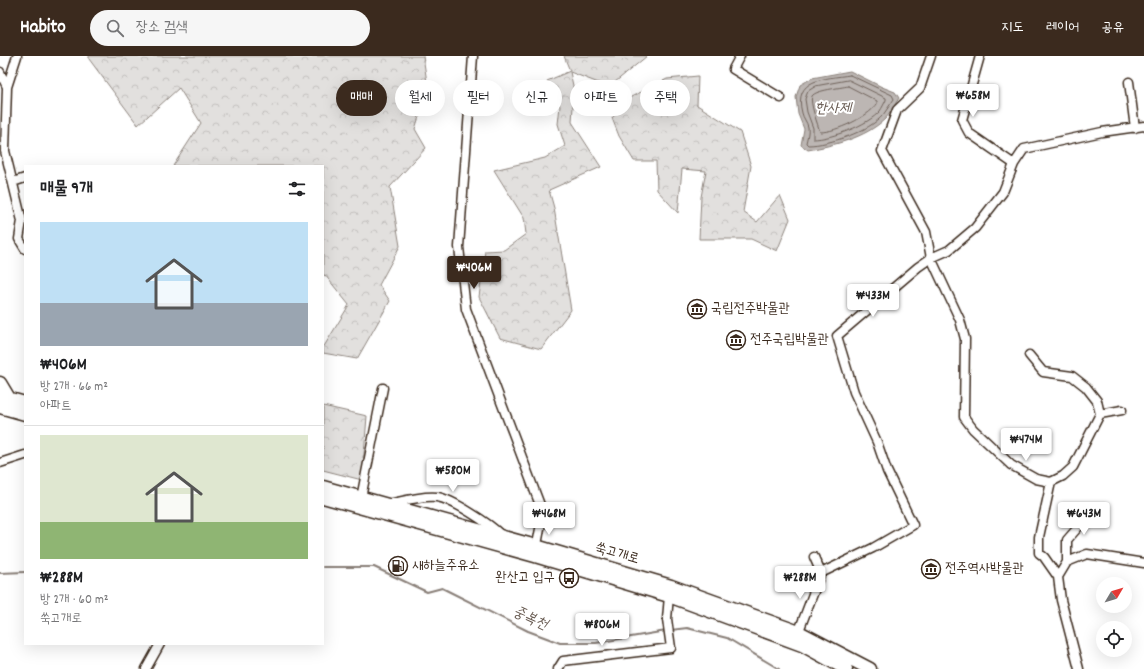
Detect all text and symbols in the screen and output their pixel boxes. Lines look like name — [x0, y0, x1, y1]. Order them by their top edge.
search box — [90, 10, 370, 46]
text: Habito — [20, 15, 66, 42]
icon: search — [104, 17, 126, 39]
text: 장소 검색 — [136, 17, 188, 39]
text: 지도 — [1001, 18, 1024, 38]
text: 레이어 — [1046, 18, 1079, 38]
text: 공유 — [1101, 18, 1124, 38]
chip: 매매 — [336, 80, 387, 116]
chip: 월세 — [395, 80, 445, 116]
chip: 필터 — [453, 80, 504, 116]
chip: 신규 — [512, 80, 562, 116]
chip: 아파트 — [570, 80, 632, 116]
chip: 주택 — [640, 80, 690, 116]
pin: ₩658M — [945, 84, 1001, 118]
text: ₩658M — [956, 87, 990, 106]
water label: 한사제 — [815, 98, 853, 120]
text: 매물 9개 — [40, 178, 93, 202]
icon: filters — [286, 178, 308, 200]
icon: home — [138, 248, 210, 320]
pin: ₩406M — [446, 256, 502, 290]
text: ₩406M — [456, 259, 492, 278]
pin: ₩433M — [845, 284, 901, 318]
text: ₩433M — [856, 287, 890, 306]
museum icon: 국립전주박물관 — [686, 298, 708, 320]
place label: 국립전주박물관 — [711, 299, 790, 319]
museum icon: 전주국립박물관 — [725, 329, 747, 351]
place label: 전주국립박물관 — [750, 330, 829, 350]
text: ₩406M — [40, 354, 87, 378]
text: 방 2개 · 66 m² — [40, 378, 108, 397]
text: 아파트 — [40, 397, 71, 416]
pin: ₩474M — [998, 428, 1054, 462]
text: ₩474M — [1010, 431, 1042, 450]
pin: ₩580M — [425, 459, 481, 493]
icon: home — [138, 461, 210, 533]
text: ₩580M — [435, 462, 471, 481]
pin: ₩468M — [521, 502, 577, 536]
pin: ₩643M — [1056, 502, 1112, 536]
text: ₩468M — [532, 505, 566, 524]
text: ₩643M — [1067, 505, 1101, 524]
street label: 쑥고개로 — [593, 538, 641, 570]
fuel station icon: 새하늘주유소 — [387, 555, 409, 577]
place label: 새하늘주유소 — [412, 556, 480, 576]
museum icon: 전주역사박물관 — [920, 558, 942, 580]
place label: 전주역사박물관 — [945, 559, 1024, 579]
pin: ₩288M — [772, 566, 828, 600]
text: ₩288M — [40, 567, 83, 591]
bus stop icon: 완산고 입구 — [558, 567, 580, 589]
place label: 완산고 입구 — [495, 568, 555, 588]
text: ₩288M — [784, 569, 816, 588]
north arrow — [1096, 577, 1132, 613]
map controls — [1096, 577, 1132, 657]
text: 방 2개 · 60 m² — [40, 591, 109, 610]
water label: 중복천 — [509, 602, 553, 637]
text: 쑥고개로 — [40, 610, 82, 629]
pin: ₩806M — [574, 613, 630, 647]
text: ₩806M — [584, 616, 620, 635]
button: locate — [1096, 621, 1132, 657]

